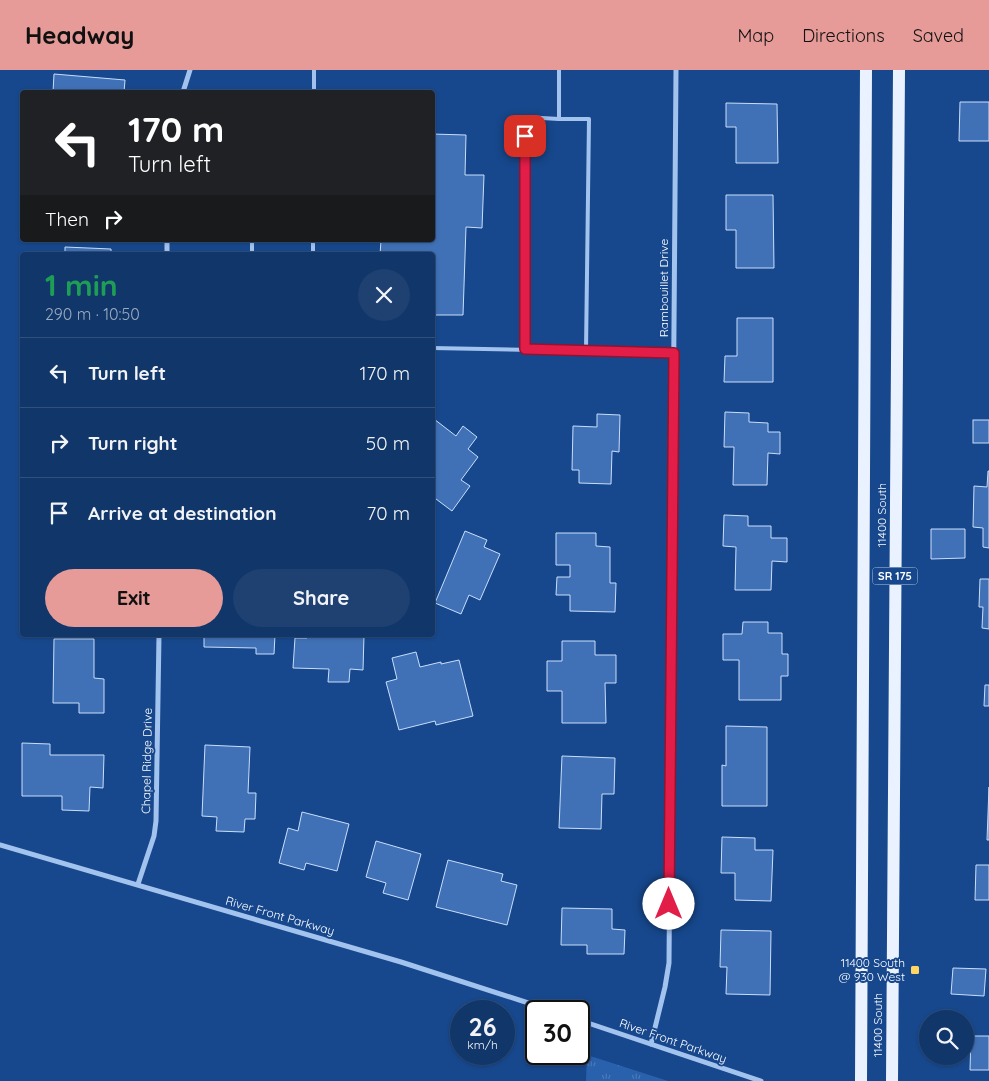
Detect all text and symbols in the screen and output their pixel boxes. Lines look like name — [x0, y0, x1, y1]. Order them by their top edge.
text: Headway — [25, 20, 134, 50]
text: Map — [737, 24, 774, 47]
text: Directions — [802, 24, 885, 47]
text: Saved — [913, 24, 964, 47]
text: 170 m — [128, 107, 224, 151]
icon: left — [45, 110, 110, 175]
pin — [504, 115, 546, 157]
icon: arrive — [511, 122, 539, 150]
text: Turn left — [128, 150, 211, 178]
icon: right — [99, 205, 127, 233]
text: Then — [45, 207, 89, 231]
street label: Rambouillet Drive — [656, 238, 671, 337]
text: 1 min — [45, 266, 118, 304]
button: close — [358, 269, 410, 321]
text: 290 m · 10:50 — [45, 304, 140, 324]
icon: left — [45, 359, 73, 387]
text: Turn left — [88, 361, 166, 385]
text: 170 m — [359, 361, 410, 385]
icon: right — [45, 429, 73, 457]
text: Turn right — [88, 431, 177, 455]
text: 50 m — [366, 431, 410, 455]
street label: 11400 South — [874, 483, 889, 547]
icon: arrive — [45, 499, 73, 527]
text: Arrive at destination — [88, 501, 277, 525]
text: 70 m — [366, 501, 410, 525]
road number: SR 175 — [872, 568, 918, 584]
button: Exit — [45, 569, 223, 627]
button: Share — [233, 569, 410, 627]
street label: Chapel Ridge Drive — [138, 708, 155, 814]
position arrow — [642, 877, 694, 929]
street label: River Front Parkway — [224, 893, 336, 938]
place label: 11400 South @ 930 West — [839, 955, 905, 984]
marker: 11400 South @ 930 West — [909, 964, 921, 976]
street label: 11400 South — [870, 993, 885, 1057]
speed limit sign: 30 — [525, 1000, 590, 1065]
map controls — [919, 1010, 974, 1065]
button: search — [919, 1010, 974, 1065]
text: 26 — [468, 1011, 497, 1042]
street label: River Front Parkway — [617, 1015, 729, 1066]
text: km/h — [467, 1037, 498, 1052]

